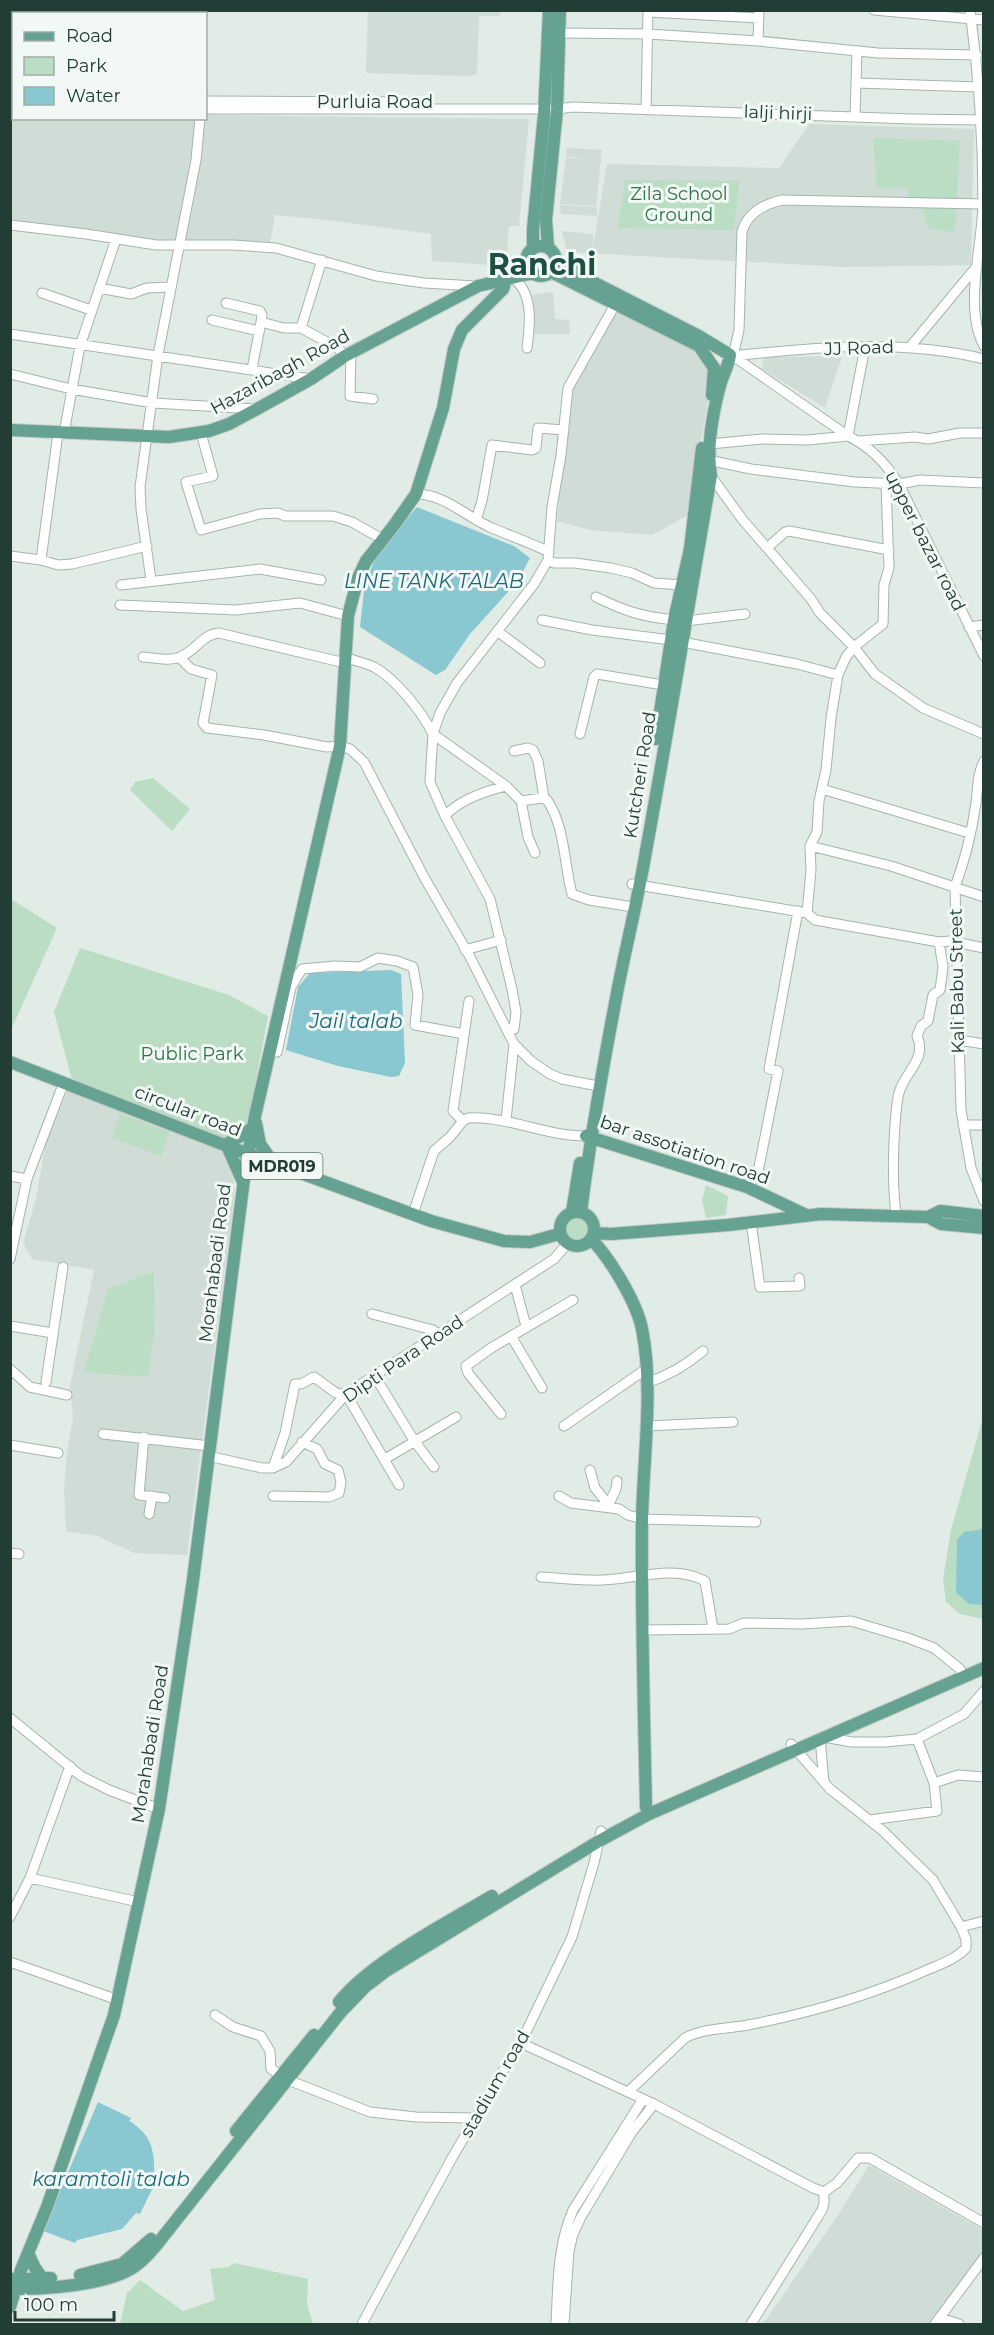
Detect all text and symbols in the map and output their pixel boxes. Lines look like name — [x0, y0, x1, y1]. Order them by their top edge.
legend — [12, 12, 207, 120]
text: Road — [66, 25, 113, 47]
text: Park — [66, 55, 107, 77]
text: Water — [66, 85, 121, 107]
street label: Purluia Road — [317, 91, 433, 113]
street label: lalji hirji — [743, 101, 813, 125]
park label: Zila School Ground — [630, 183, 728, 226]
district label: Ranchi — [488, 246, 596, 283]
street label: Hazaribagh Road — [206, 325, 354, 419]
street label: JJ Road — [823, 336, 894, 360]
street label: upper bazar road — [880, 467, 970, 615]
water label: LINE TANK TALAB — [344, 569, 524, 593]
street label: Kutcheri Road — [619, 710, 661, 840]
street label: Kali Babu Street — [945, 908, 969, 1054]
water label: Jail talab — [308, 1009, 403, 1033]
park label: Public Park — [141, 1043, 244, 1065]
street label: circular road — [132, 1081, 244, 1141]
street label: bar assotiation road — [597, 1111, 773, 1189]
road number: MDR019 — [242, 1153, 322, 1179]
street label: Morahabadi Road — [194, 1182, 236, 1344]
street label: Dipti Para Road — [338, 1310, 468, 1408]
street label: Morahabadi Road — [127, 1663, 173, 1825]
street label: stadium road — [455, 2026, 535, 2142]
water label: karamtoli talab — [32, 2167, 190, 2191]
scale bar — [15, 2284, 114, 2322]
text: 100 m — [24, 2294, 78, 2316]

